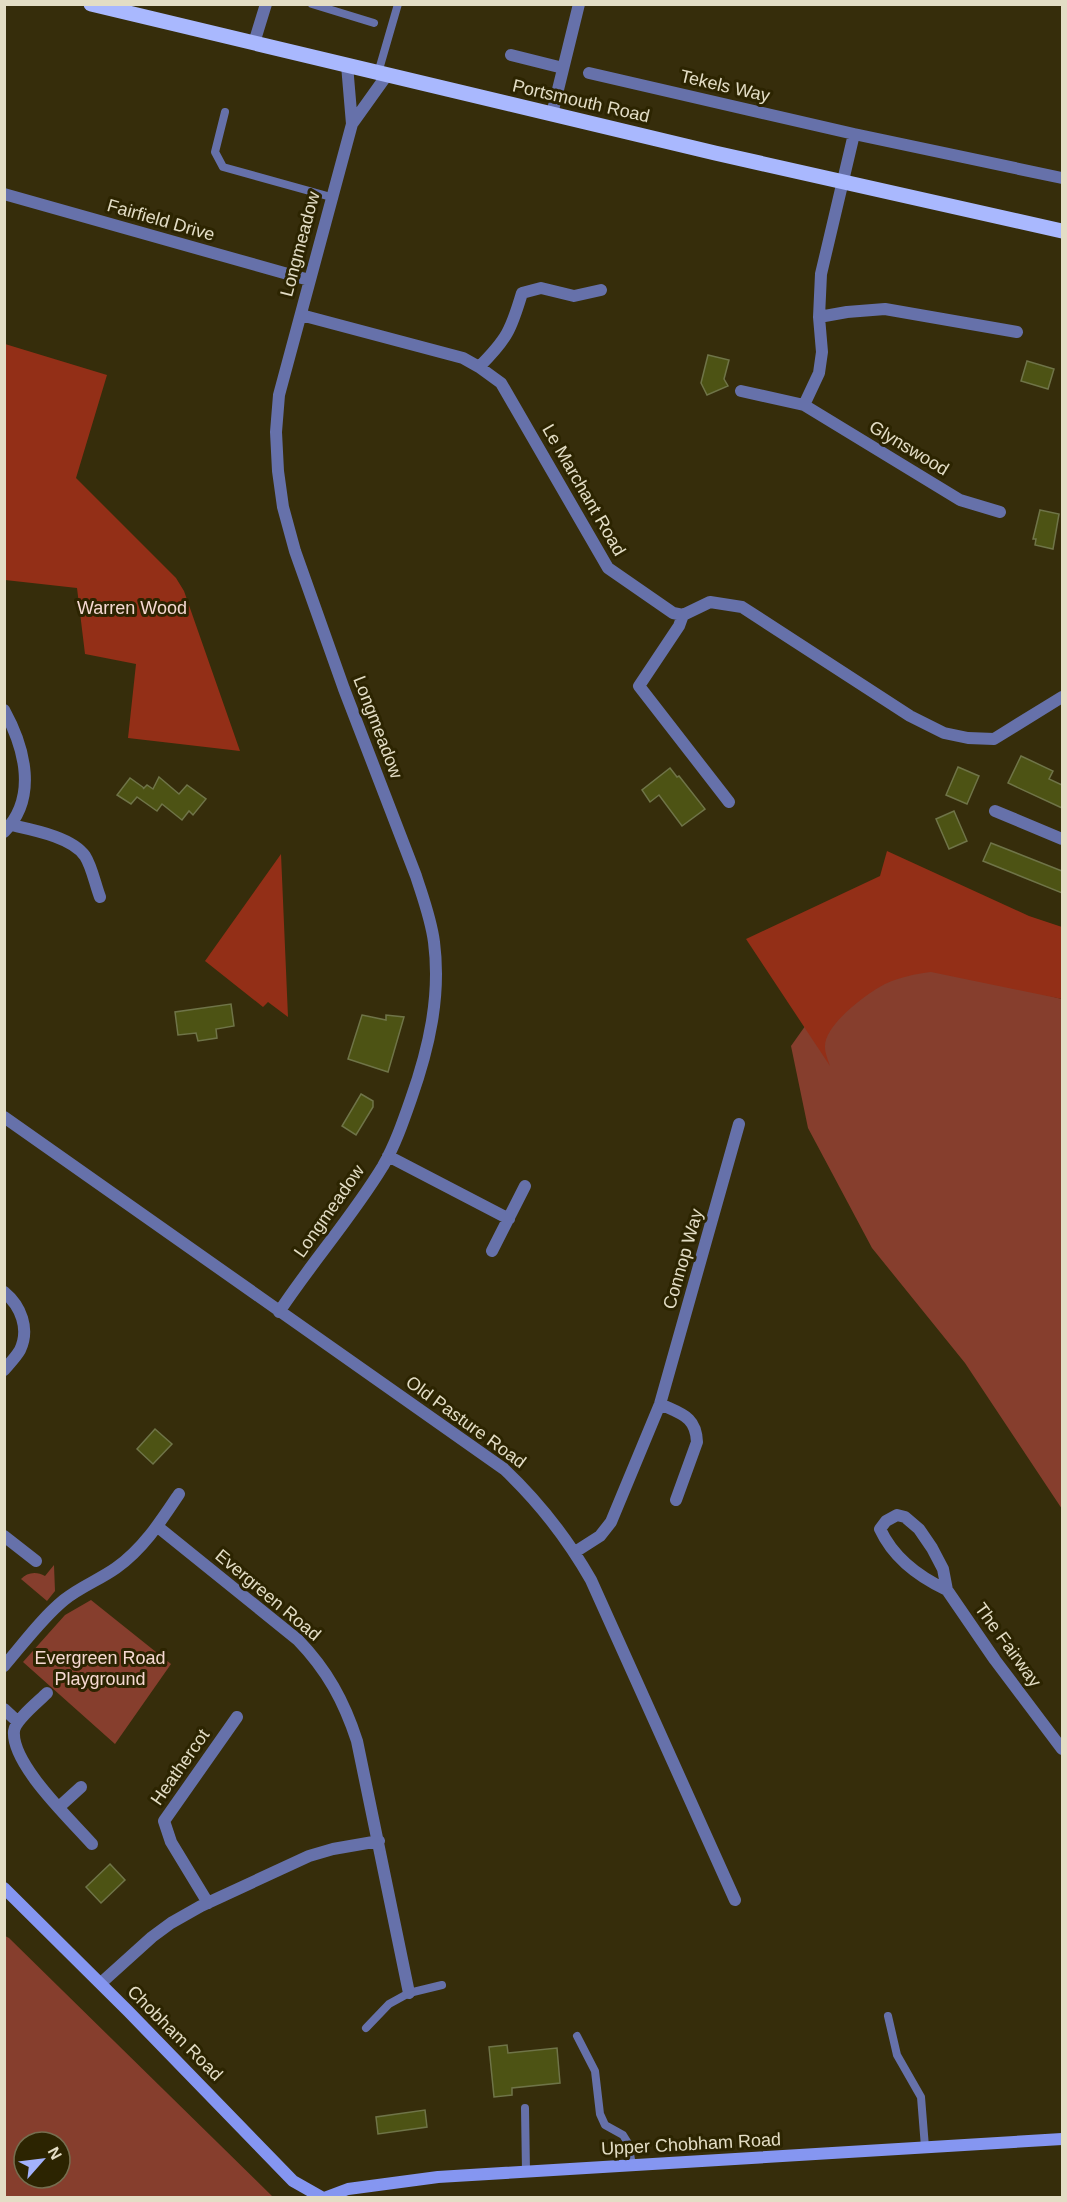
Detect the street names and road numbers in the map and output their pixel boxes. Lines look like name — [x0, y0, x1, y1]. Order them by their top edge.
street label: Tekels Way — [678, 66, 772, 106]
street label: Portsmouth Road — [511, 76, 651, 126]
street label: Longmeadow — [276, 188, 324, 299]
street label: Fairfield Drive — [105, 195, 217, 245]
street label: Glynswood — [866, 416, 952, 480]
street label: Le Marchant Road — [538, 421, 630, 559]
street label: Longmeadow — [349, 673, 407, 782]
street label: Longmeadow — [290, 1160, 369, 1261]
street label: Connop Way — [659, 1207, 707, 1311]
street label: Old Pasture Road — [402, 1372, 530, 1472]
street label: Evergreen Road — [211, 1545, 325, 1645]
street label: The Fairway — [971, 1599, 1045, 1691]
street label: Heathercot — [147, 1725, 213, 1809]
street label: Chobham Road — [123, 1981, 227, 2085]
street label: Upper Chobham Road — [601, 2129, 781, 2159]

